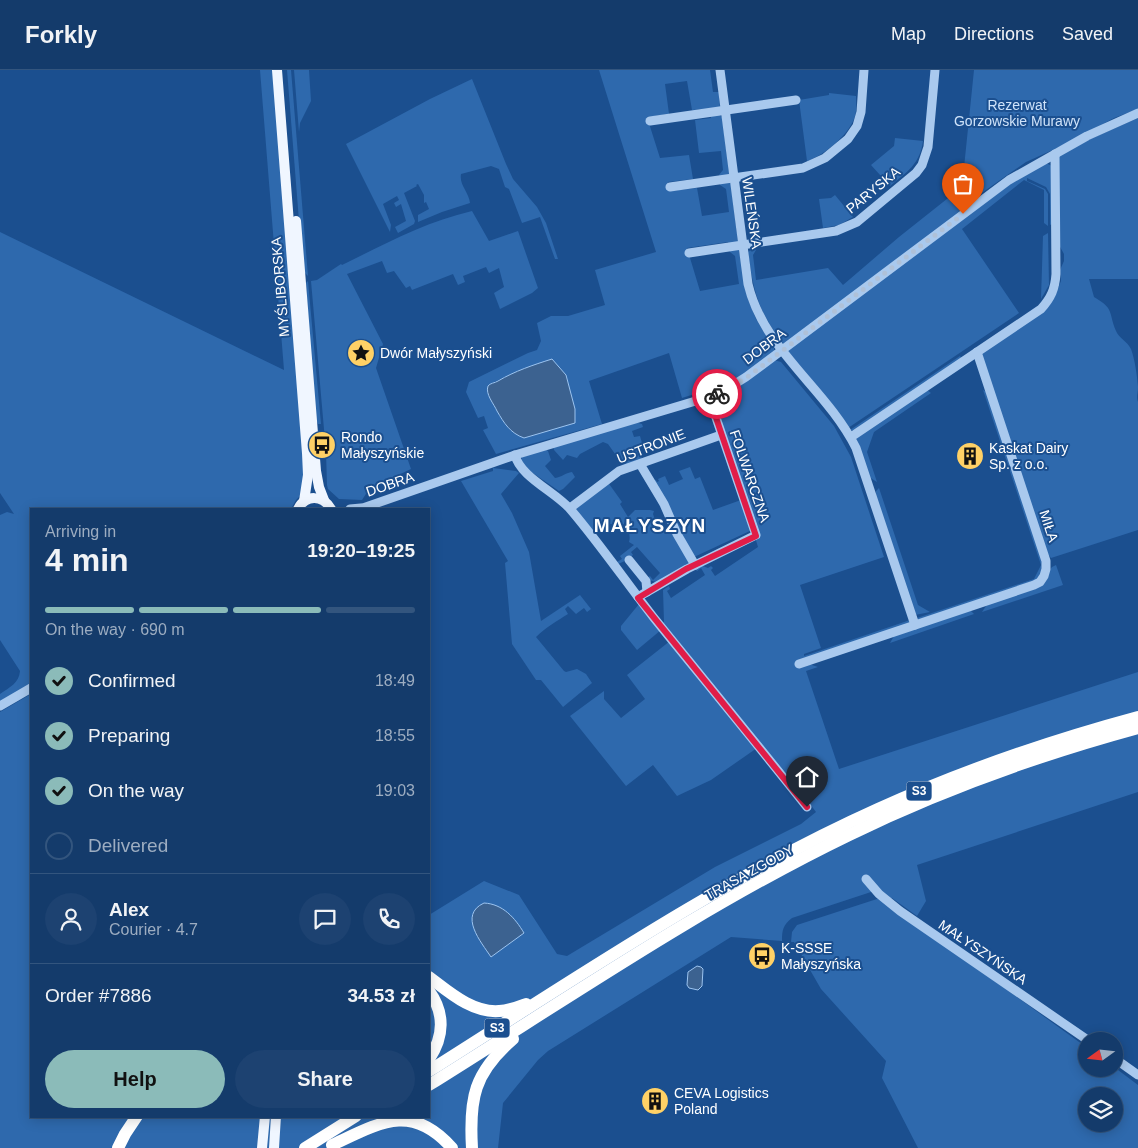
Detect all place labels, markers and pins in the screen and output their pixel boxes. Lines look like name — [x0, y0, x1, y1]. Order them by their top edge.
pin — [942, 163, 984, 214]
place icon: Dwór Małyszyński — [346, 338, 376, 368]
place label: Dwór Małyszyński — [380, 345, 492, 361]
place label: Rondo Małyszyńskie — [341, 429, 424, 461]
bus stop icon: Rondo Małyszyńskie — [307, 430, 337, 460]
place label: Kaskat Dairy Sp. z o.o. — [989, 440, 1068, 472]
building icon: Kaskat Dairy Sp. z o.o. — [955, 441, 985, 471]
pin — [786, 756, 828, 807]
place label: K-SSSE Małyszyńska — [781, 940, 861, 972]
bus stop icon: K-SSSE Małyszyńska — [747, 941, 777, 971]
place label: CEVA Logistics Poland — [674, 1085, 769, 1117]
building icon: CEVA Logistics Poland — [640, 1086, 670, 1116]

